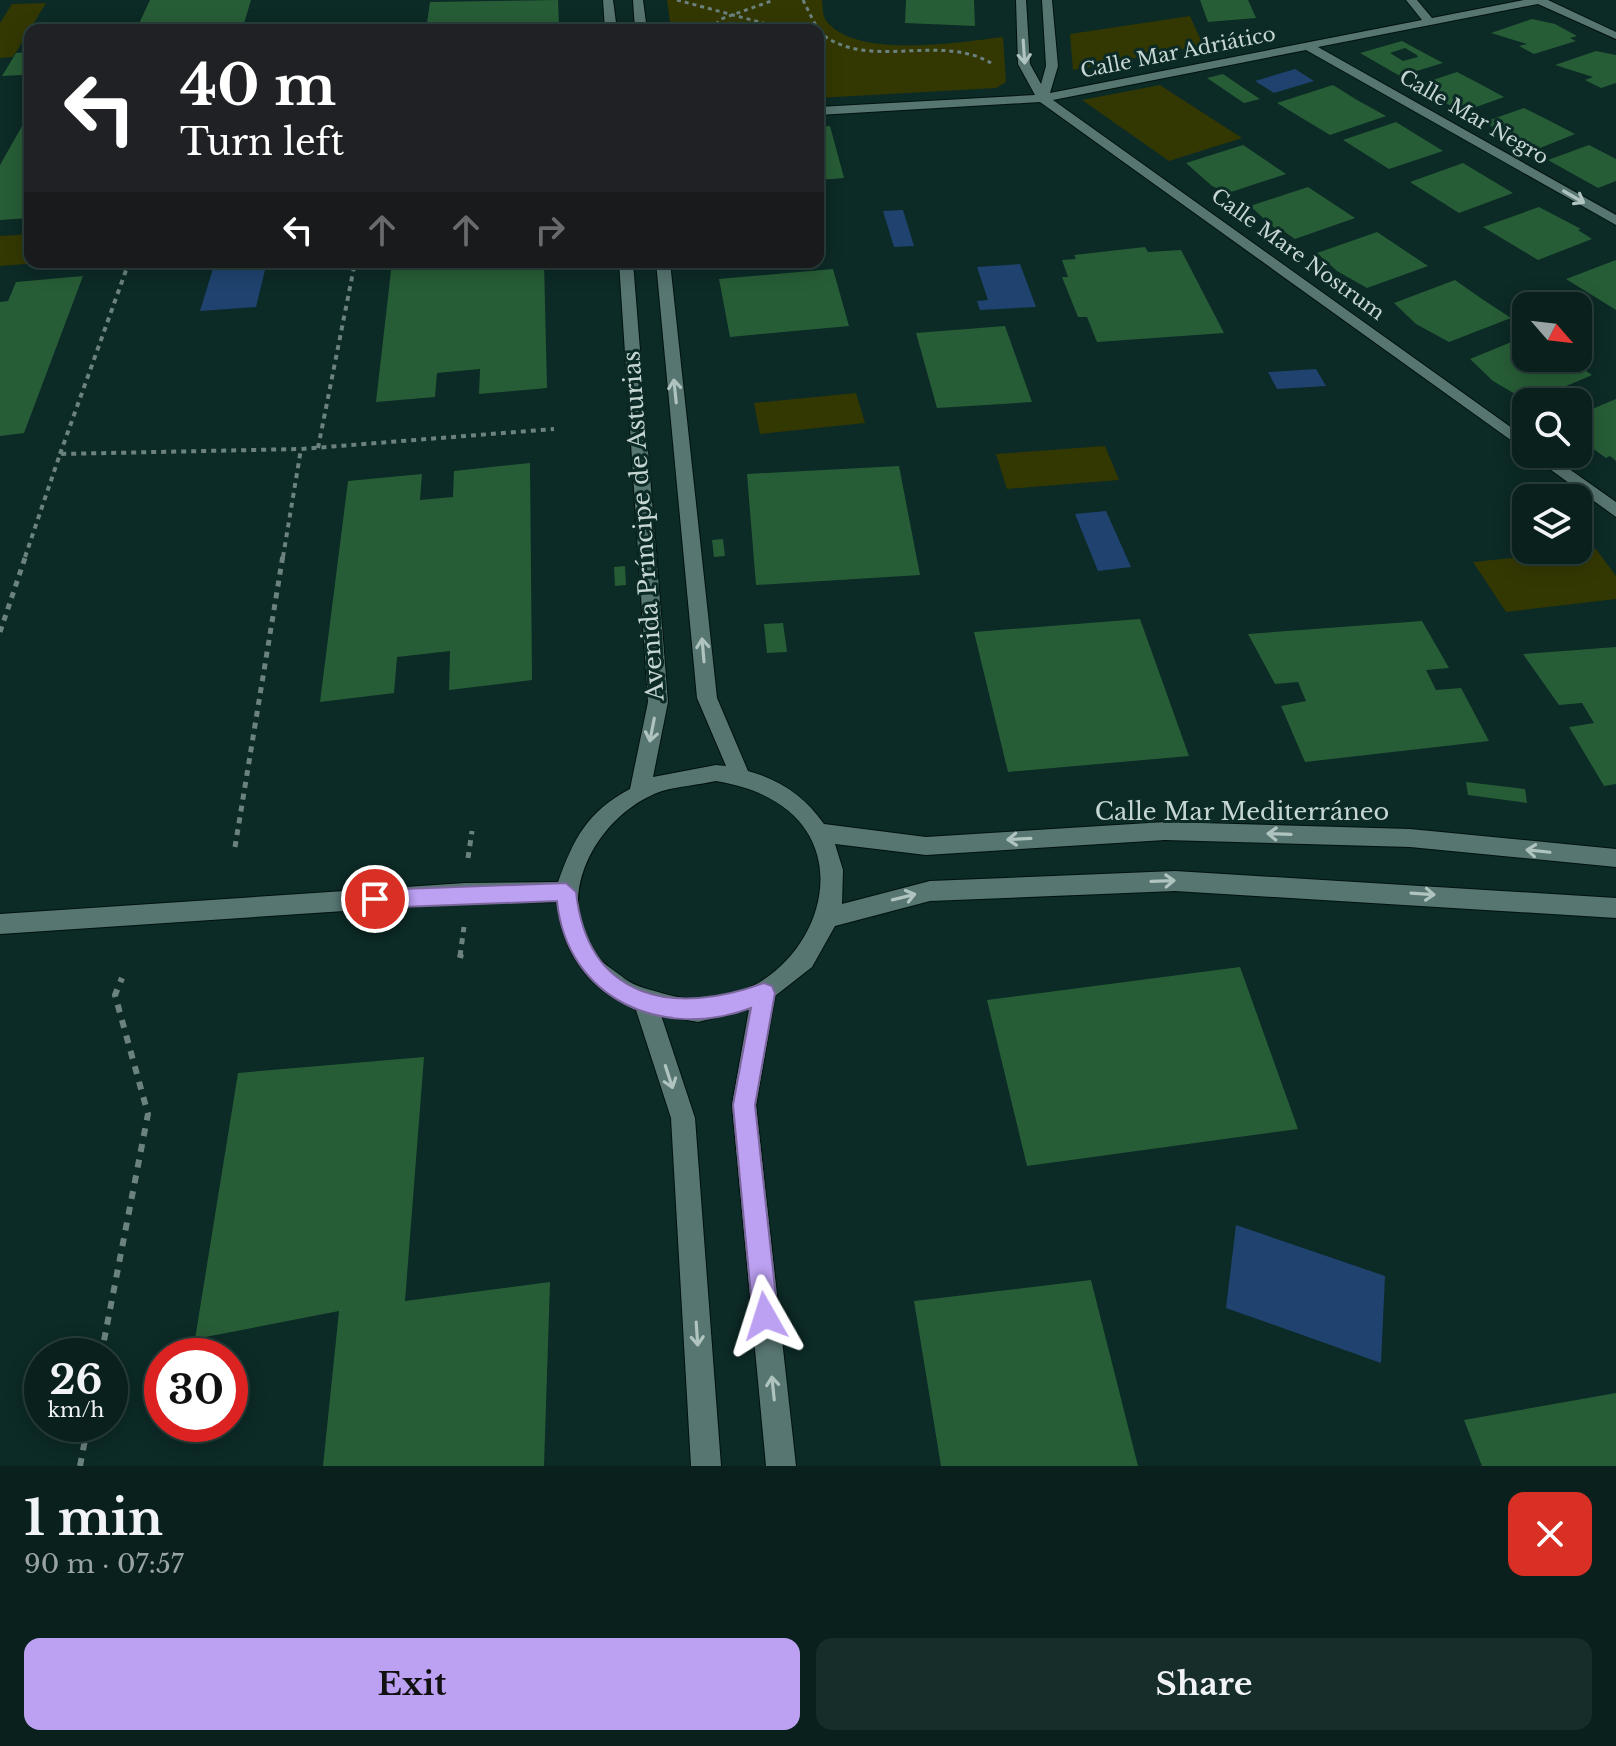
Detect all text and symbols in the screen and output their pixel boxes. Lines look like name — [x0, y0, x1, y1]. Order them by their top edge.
street label: Calle Mar Adriático — [1078, 21, 1278, 83]
one-way arrow — [1017, 38, 1032, 65]
text: 40 m — [180, 51, 336, 120]
icon: left — [48, 56, 152, 160]
street label: Calle Mar Negro — [1395, 65, 1553, 169]
text: Turn left — [180, 120, 344, 165]
street label: Calle Mare Nostrum — [1207, 183, 1390, 325]
one-way arrow — [1562, 189, 1585, 205]
icon: left — [276, 208, 320, 252]
icon: ahead — [360, 208, 404, 252]
icon: ahead — [444, 208, 488, 252]
icon: right — [528, 208, 572, 252]
north arrow — [1512, 292, 1592, 372]
map controls — [1512, 292, 1592, 564]
street label: Avenida Príncipe de Asturias — [616, 350, 670, 703]
one-way arrow — [668, 378, 683, 405]
button: search — [1512, 388, 1592, 468]
button: layers — [1512, 484, 1592, 564]
one-way arrow — [695, 637, 710, 664]
one-way arrow — [644, 717, 659, 743]
street label: Calle Mar Mediterráneo — [1095, 797, 1389, 826]
one-way arrow — [1266, 827, 1293, 842]
one-way arrow — [1006, 832, 1033, 847]
one-way arrow — [1525, 843, 1552, 858]
pin — [341, 865, 409, 933]
one-way arrow — [1149, 874, 1176, 889]
icon: arrive — [353, 877, 397, 921]
one-way arrow — [1409, 887, 1436, 902]
one-way arrow — [891, 889, 917, 904]
one-way arrow — [663, 1064, 678, 1089]
position arrow — [723, 1274, 807, 1358]
one-way arrow — [690, 1320, 705, 1347]
speed limit sign: 30 — [144, 1338, 248, 1442]
text: 26 — [50, 1355, 103, 1405]
one-way arrow — [765, 1375, 780, 1402]
text: km/h — [48, 1398, 104, 1422]
text: 1 min — [24, 1488, 163, 1548]
button: close — [1508, 1492, 1592, 1576]
text: 90 m · 07:57 — [24, 1548, 184, 1580]
button: Exit — [24, 1638, 800, 1730]
button: Share — [816, 1638, 1592, 1730]

